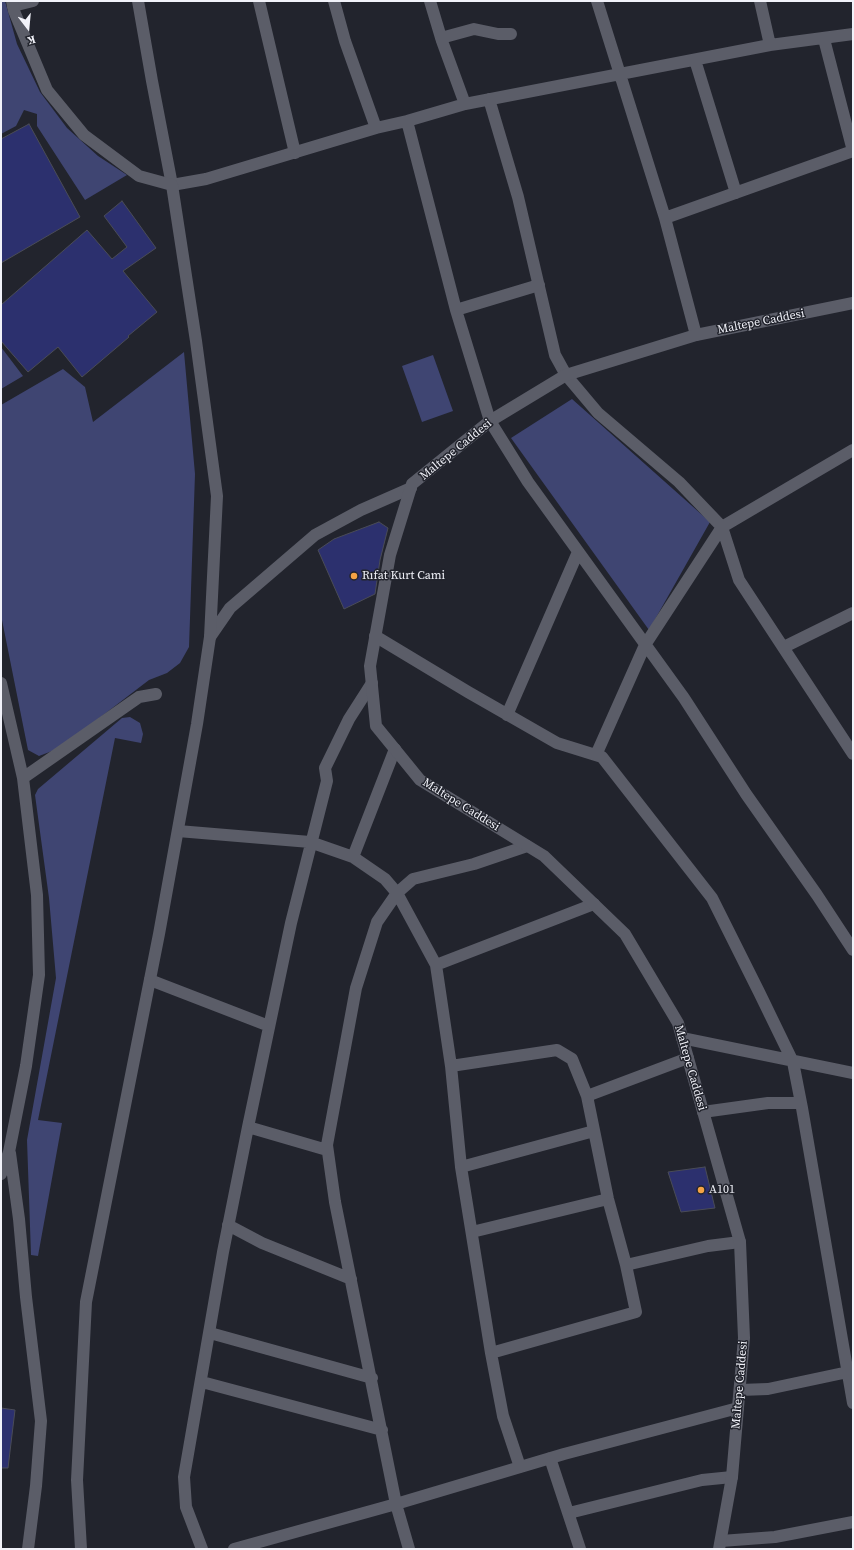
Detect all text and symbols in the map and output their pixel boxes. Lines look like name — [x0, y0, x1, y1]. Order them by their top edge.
north arrow — [8, 8, 48, 48]
text: K — [26, 32, 37, 48]
street label: Maltepe Caddesi — [716, 307, 806, 337]
street label: Maltepe Caddesi — [417, 417, 495, 483]
place label: Rıfat Kurt Cami — [362, 569, 445, 583]
marker: Rıfat Kurt Cami — [349, 571, 359, 581]
street label: Maltepe Caddesi — [420, 776, 502, 834]
street label: Maltepe Caddesi — [671, 1024, 709, 1112]
place label: A101 — [709, 1183, 735, 1197]
marker: A101 — [696, 1185, 706, 1195]
street label: Maltepe Caddesi — [729, 1340, 751, 1430]

